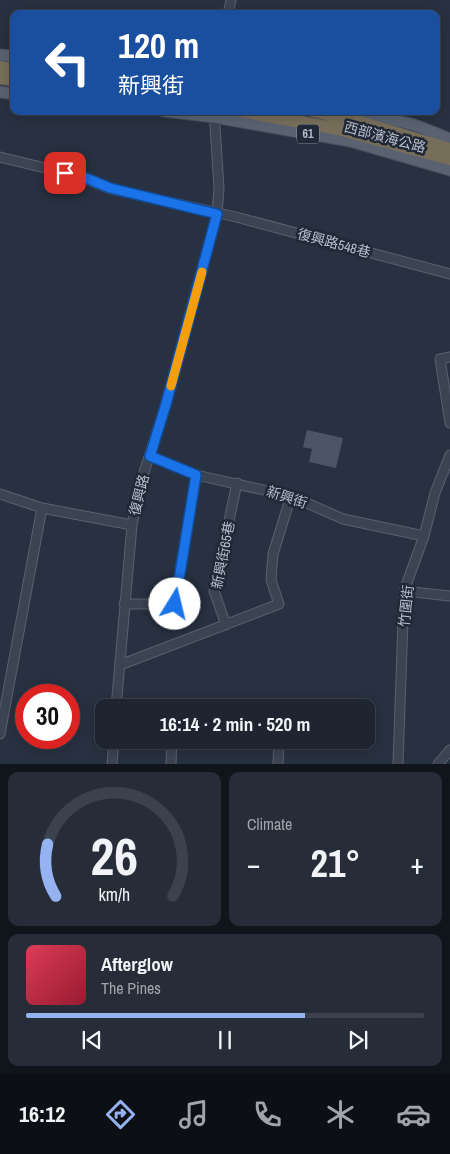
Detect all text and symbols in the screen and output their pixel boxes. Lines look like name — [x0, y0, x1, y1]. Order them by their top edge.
text: 120 m — [118, 22, 199, 69]
icon: left — [35, 30, 100, 95]
text: 新興街 — [118, 70, 184, 100]
street label: 西部濱海公路 — [342, 117, 428, 157]
road number: 61 — [297, 125, 319, 144]
pin — [44, 152, 86, 194]
icon: arrive — [51, 159, 79, 187]
street label: 復興路548巷 — [295, 225, 373, 261]
street label: 復興路 — [125, 472, 153, 518]
street label: 新興街 — [264, 482, 310, 512]
street label: 新興街65巷 — [208, 520, 238, 590]
position arrow — [148, 577, 200, 629]
street label: 竹圍街 — [395, 584, 417, 628]
speed limit sign: 30 — [15, 684, 80, 749]
text: 16:14 · 2 min · 520 m — [160, 711, 310, 737]
text: Climate — [247, 813, 292, 835]
text: 26 — [91, 821, 138, 891]
text: 21° — [311, 838, 360, 889]
text: − — [247, 845, 260, 883]
text: + — [411, 845, 424, 883]
text: km/h — [99, 883, 130, 907]
text: Afterglow — [101, 951, 173, 977]
text: The Pines — [101, 977, 161, 999]
icon: previous — [78, 1026, 106, 1054]
icon: pause — [211, 1026, 239, 1054]
icon: next — [344, 1026, 372, 1054]
icon: directions — [103, 1097, 138, 1132]
icon: music — [176, 1097, 211, 1132]
icon: phone — [250, 1097, 285, 1132]
icon: climate — [323, 1097, 358, 1132]
icon: car — [396, 1097, 431, 1132]
text: 16:12 — [19, 1099, 65, 1129]

